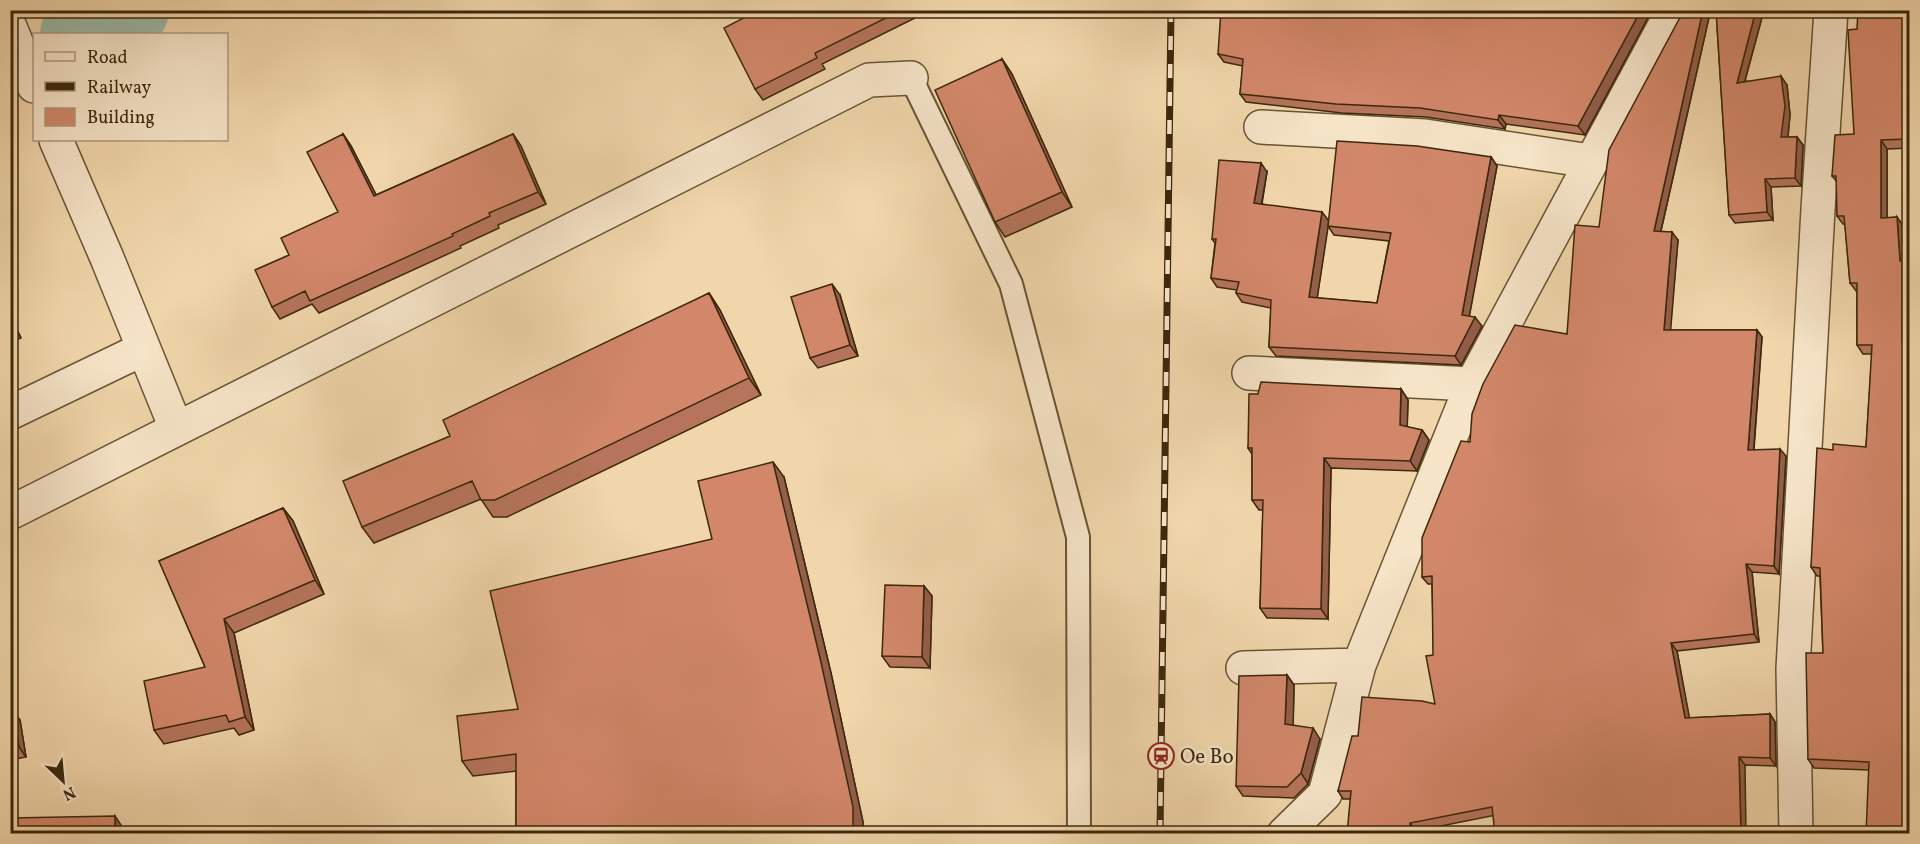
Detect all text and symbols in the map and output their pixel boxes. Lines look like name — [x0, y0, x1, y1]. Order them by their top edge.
legend — [33, 33, 228, 141]
text: Road — [87, 46, 128, 71]
text: Railway — [87, 76, 151, 101]
text: Building — [87, 106, 155, 131]
station icon: Oe Bo — [1146, 741, 1176, 771]
place label: Oe Bo — [1180, 743, 1234, 772]
north arrow — [33, 751, 93, 811]
text: N — [58, 780, 79, 805]

